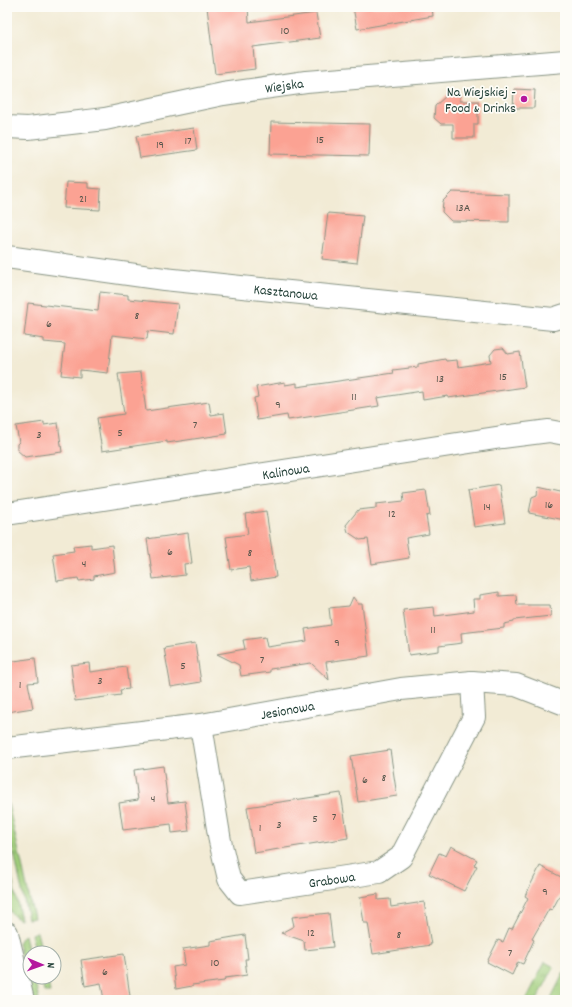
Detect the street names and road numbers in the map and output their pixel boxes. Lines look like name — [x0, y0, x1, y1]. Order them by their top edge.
street label: Wiejska — [264, 74, 305, 100]
street label: Kasztanowa — [253, 280, 319, 307]
street label: Kalinowa — [261, 459, 311, 486]
street label: Jesionowa — [259, 697, 317, 726]
street label: Grabowa — [307, 868, 357, 895]

